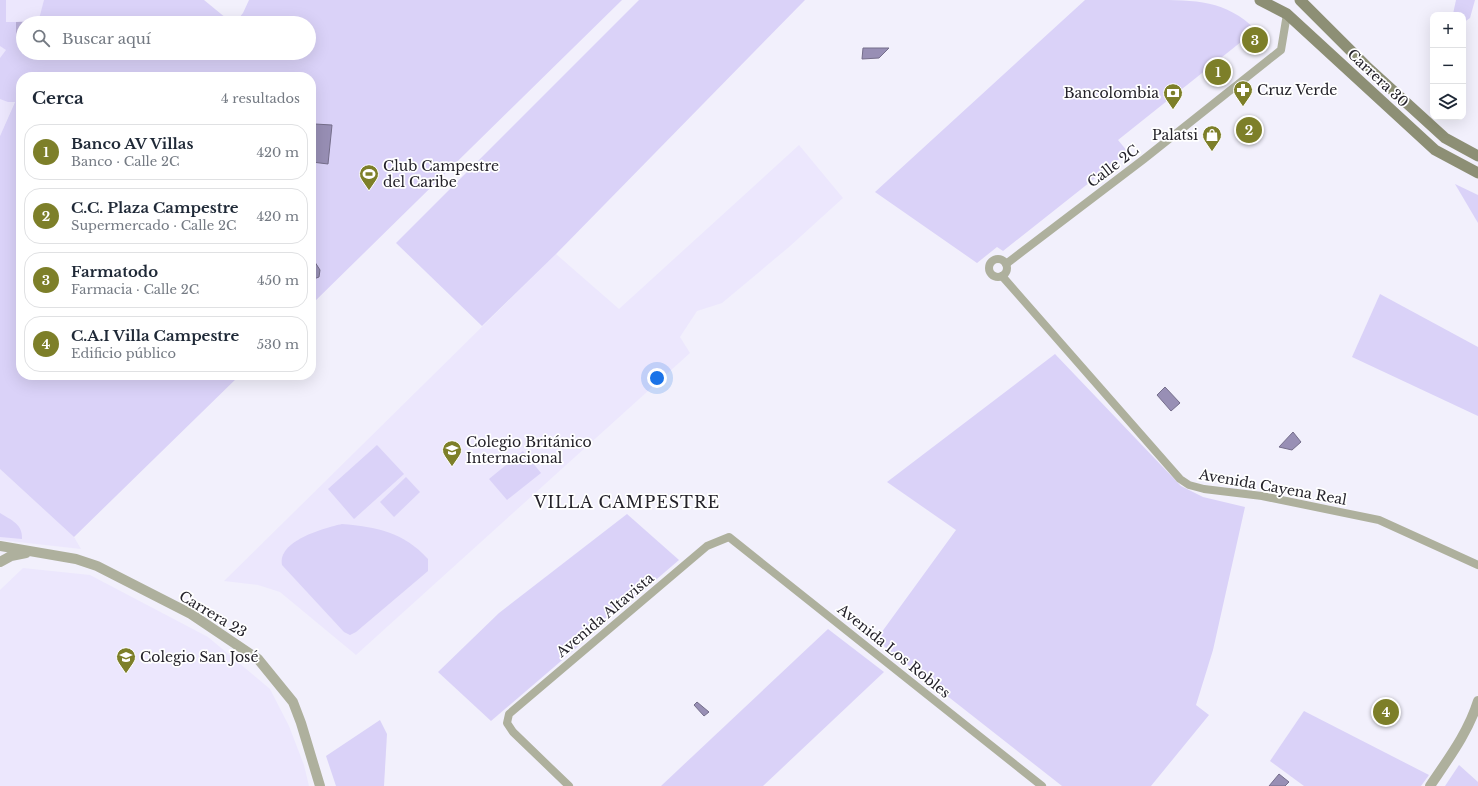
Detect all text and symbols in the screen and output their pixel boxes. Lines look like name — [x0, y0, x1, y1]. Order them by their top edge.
map controls — [1430, 12, 1466, 120]
button: + — [1430, 12, 1466, 48]
search box — [16, 16, 316, 60]
pin: 3 — [1242, 25, 1268, 55]
icon: search — [30, 27, 52, 49]
text: Buscar aquí — [62, 29, 151, 48]
street label: Carrera 30 — [1344, 45, 1412, 111]
button: − — [1430, 48, 1466, 84]
pin: 1 — [1205, 57, 1231, 87]
pharmacy icon: Cruz Verde — [1232, 79, 1254, 107]
place label: Cruz Verde — [1257, 81, 1337, 99]
bank icon: Bancolombia — [1162, 82, 1184, 110]
place label: Bancolombia — [1064, 84, 1159, 102]
button: layers — [1430, 84, 1466, 120]
text: Cerca — [32, 88, 84, 109]
text: 4 resultados — [221, 90, 300, 107]
pin: 2 — [1236, 115, 1262, 145]
shop icon: Palatsi — [1201, 124, 1223, 152]
place label: Palatsi — [1152, 126, 1198, 144]
text: Banco AV Villas — [71, 134, 193, 153]
street label: Calle 2C — [1084, 141, 1142, 191]
text: 1 — [43, 144, 49, 161]
text: 420 m — [256, 144, 299, 161]
text: Banco · Calle 2C — [71, 153, 179, 170]
place label: Club Campestre del Caribe — [383, 157, 499, 191]
sports icon: Club Campestre del Caribe — [358, 163, 380, 191]
text: C.C. Plaza Campestre — [71, 198, 239, 217]
text: 2 — [42, 208, 50, 225]
text: 420 m — [256, 208, 299, 225]
text: Supermercado · Calle 2C — [71, 217, 236, 234]
text: Farmatodo — [71, 262, 158, 281]
text: 3 — [42, 272, 50, 289]
text: 450 m — [257, 272, 299, 289]
text: Farmacia · Calle 2C — [71, 281, 199, 298]
text: C.A.I Villa Campestre — [71, 326, 239, 345]
text: 4 — [42, 336, 50, 353]
text: 530 m — [257, 336, 299, 353]
text: Edificio público — [71, 345, 176, 362]
your location — [647, 368, 667, 388]
place label: Colegio Británico Internacional — [466, 433, 592, 467]
school or university icon: Colegio Británico Internacional — [441, 439, 463, 467]
street label: Avenida Cayena Real — [1197, 465, 1349, 509]
district label: VILLA CAMPESTRE — [533, 492, 720, 512]
street label: Avenida Altavista — [552, 569, 658, 662]
street label: Carrera 23 — [176, 587, 250, 641]
street label: Avenida Los Robles — [833, 599, 954, 702]
school or university icon: Colegio San José — [115, 646, 137, 674]
place label: Colegio San José — [140, 648, 258, 666]
pin: 4 — [1373, 697, 1399, 727]

